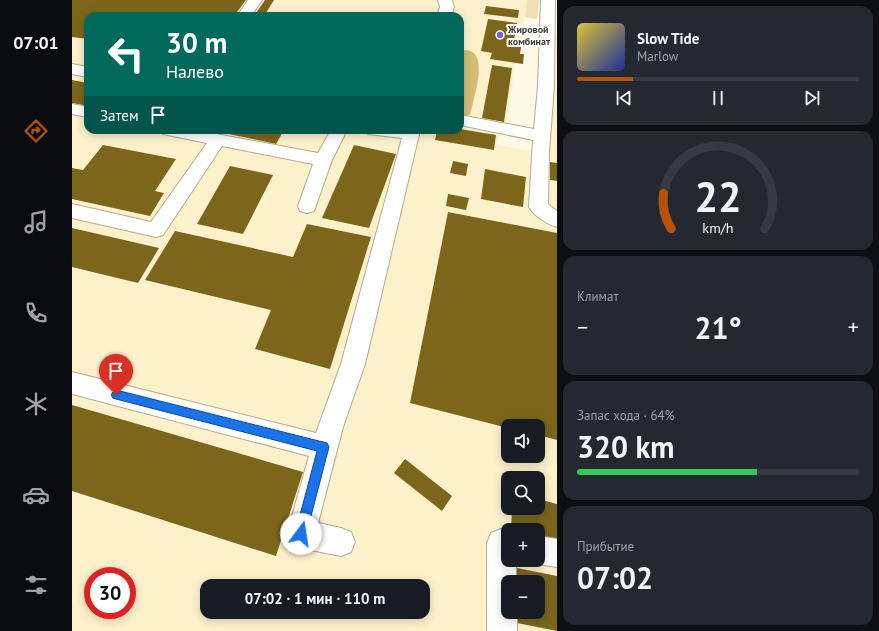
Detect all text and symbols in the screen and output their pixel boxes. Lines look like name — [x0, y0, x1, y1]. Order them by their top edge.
place label: Жировой комбинат — [507, 23, 551, 48]
text: 30 m — [166, 24, 227, 61]
icon: left — [100, 28, 152, 80]
text: Slow Tide — [637, 29, 699, 48]
marker: Жировой комбинат — [495, 30, 505, 40]
text: 07:01 — [13, 31, 59, 54]
text: Marlow — [637, 48, 678, 65]
text: Налево — [166, 60, 224, 83]
icon: previous — [613, 87, 635, 109]
icon: pause — [707, 87, 729, 109]
icon: next — [801, 87, 823, 109]
icon: arrive — [147, 104, 169, 126]
text: Затем — [100, 106, 139, 125]
icon: directions — [22, 117, 50, 145]
text: 22 — [694, 169, 742, 222]
icon: music — [22, 208, 50, 236]
text: km/h — [702, 217, 734, 236]
text: Климат — [577, 288, 619, 305]
icon: phone — [22, 299, 50, 327]
text: 21° — [694, 308, 742, 347]
text: − — [577, 313, 588, 341]
text: + — [848, 313, 859, 341]
pin — [99, 354, 133, 395]
icon: arrive — [105, 360, 127, 382]
icon: climate — [22, 390, 50, 418]
text: Запас хода · 64% — [577, 407, 675, 424]
map controls — [501, 419, 545, 619]
button: sound — [501, 419, 545, 463]
text: 320 km — [577, 427, 675, 466]
button: search — [501, 471, 545, 515]
icon: car — [22, 481, 50, 509]
position arrow — [280, 513, 322, 555]
button: + — [501, 523, 545, 567]
text: Прибытие — [577, 538, 634, 555]
text: 07:02 — [577, 558, 653, 597]
speed limit sign: 30 — [84, 567, 136, 619]
icon: filters — [22, 571, 50, 599]
button: − — [501, 575, 545, 619]
text: 07:02 · 1 мин · 110 m — [245, 589, 385, 608]

